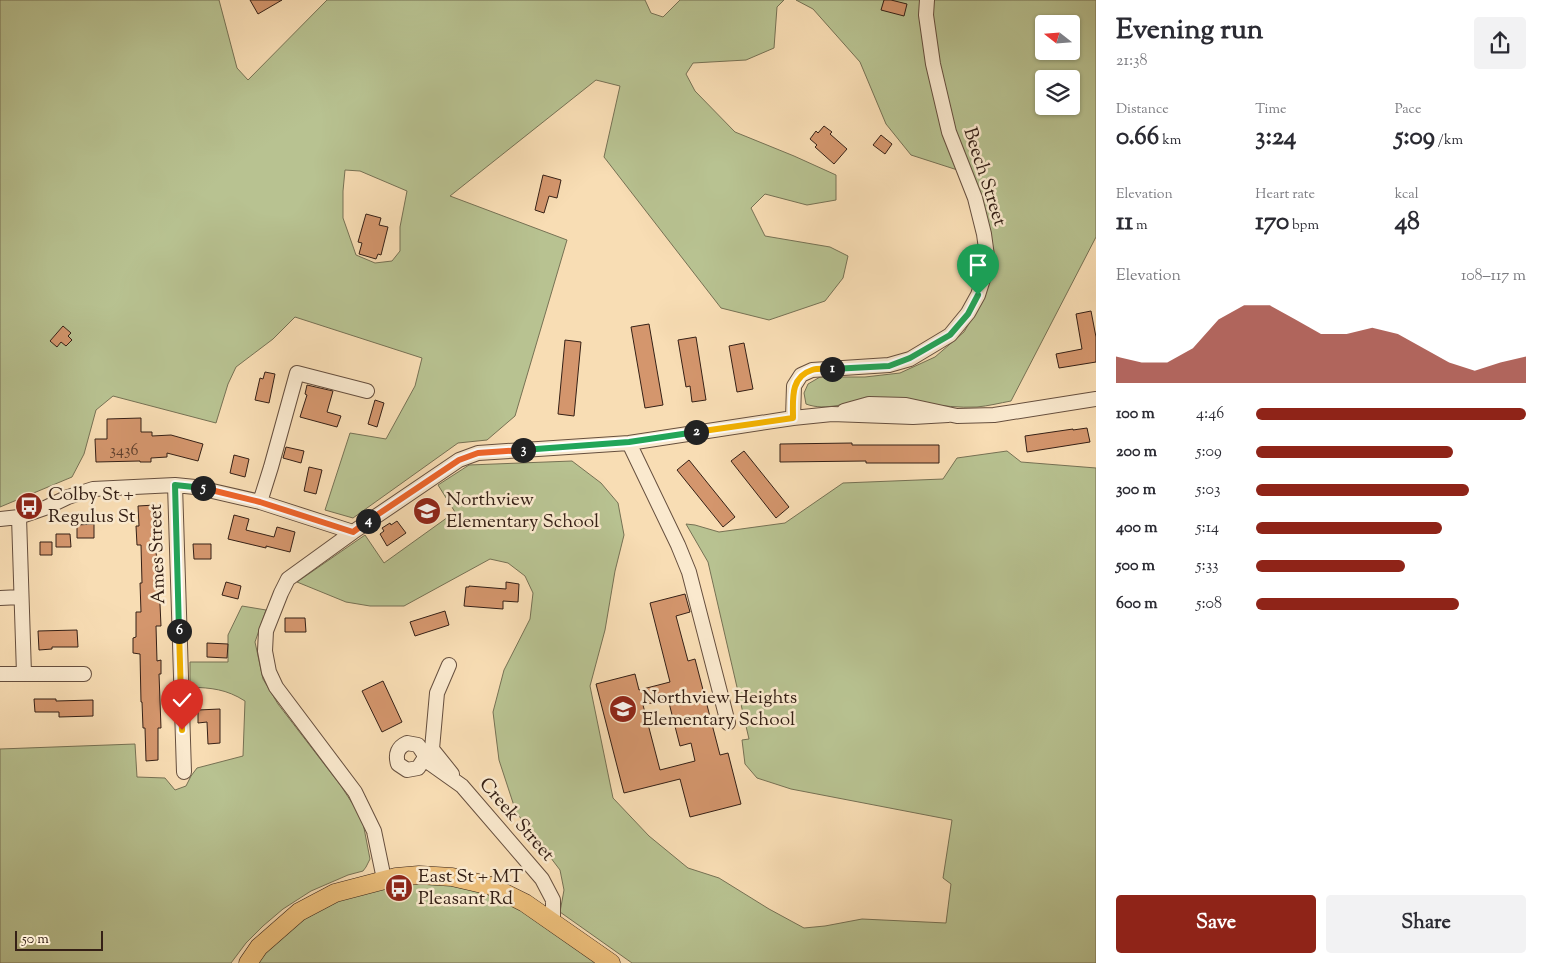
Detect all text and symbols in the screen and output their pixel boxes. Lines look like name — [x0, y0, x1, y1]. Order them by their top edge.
text: Evening run — [1116, 11, 1263, 51]
north arrow — [1035, 15, 1080, 60]
map controls — [1035, 15, 1080, 115]
button: share — [1474, 17, 1526, 69]
text: 21:38 — [1116, 50, 1148, 73]
button: layers — [1035, 70, 1080, 115]
text: Distance — [1116, 100, 1169, 120]
text: Time — [1255, 100, 1286, 120]
text: Pace — [1395, 100, 1421, 120]
text: 0.66 — [1116, 120, 1159, 156]
text: 3:24 — [1255, 120, 1296, 156]
text: 5:09 — [1395, 120, 1435, 156]
street label: Beech Street — [955, 124, 1013, 230]
text: km — [1159, 131, 1181, 151]
text: /km — [1435, 131, 1463, 151]
text: Elevation — [1116, 185, 1173, 205]
text: Heart rate — [1255, 185, 1315, 205]
text: kcal — [1395, 185, 1419, 205]
text: 11 — [1116, 205, 1133, 241]
text: 170 — [1255, 205, 1289, 241]
text: 48 — [1395, 205, 1420, 241]
text: m — [1133, 216, 1148, 236]
text: bpm — [1289, 216, 1319, 236]
pin — [957, 244, 999, 295]
icon: arrive — [964, 251, 992, 279]
text: Elevation — [1116, 265, 1181, 288]
text: 108–117 m — [1461, 265, 1526, 288]
pin: 1 — [820, 356, 844, 382]
text: 1 — [830, 359, 835, 379]
text: 100 m — [1116, 403, 1155, 426]
text: 4:46 — [1196, 403, 1224, 426]
pin: 2 — [684, 420, 708, 444]
text: 2 — [693, 422, 700, 442]
pin: 3 — [510, 438, 536, 462]
house number: 3436 — [110, 440, 138, 463]
text: 3 — [521, 440, 526, 460]
text: 200 m — [1116, 441, 1157, 464]
text: 5:09 — [1196, 441, 1222, 464]
pin: 5 — [190, 476, 216, 500]
text: 5 — [201, 478, 206, 498]
text: 300 m — [1116, 479, 1156, 502]
text: 5:03 — [1196, 479, 1220, 502]
place label: Colby St + Regulus St — [48, 482, 136, 531]
place label: Northview Elementary School — [446, 487, 599, 536]
bus stop icon: Colby St + Regulus St — [14, 491, 44, 521]
school or university icon: Northview Elementary School — [412, 496, 442, 526]
street label: Ames Street — [143, 503, 173, 605]
pin: 4 — [356, 508, 380, 534]
text: 4 — [365, 511, 372, 531]
text: 400 m — [1116, 517, 1158, 540]
text: 5:14 — [1196, 517, 1219, 540]
text: 500 m — [1116, 555, 1155, 578]
text: 5:33 — [1196, 555, 1219, 578]
text: 600 m — [1116, 593, 1158, 616]
text: 5:08 — [1196, 593, 1222, 616]
pin: 6 — [166, 618, 192, 644]
text: 6 — [176, 621, 183, 641]
pin — [161, 679, 203, 730]
place label: Northview Heights Elementary School — [642, 685, 797, 734]
icon: check — [168, 686, 196, 714]
school or university icon: Northview Heights Elementary School — [608, 694, 638, 724]
street label: Creek Street — [472, 772, 560, 868]
place label: East St + MT Pleasant Rd — [418, 864, 523, 913]
bus stop icon: East St + MT Pleasant Rd — [384, 873, 414, 903]
button: Save — [1116, 895, 1316, 953]
button: Share — [1326, 895, 1526, 953]
scale bar — [15, 928, 102, 951]
text: 50 m — [22, 930, 49, 950]

